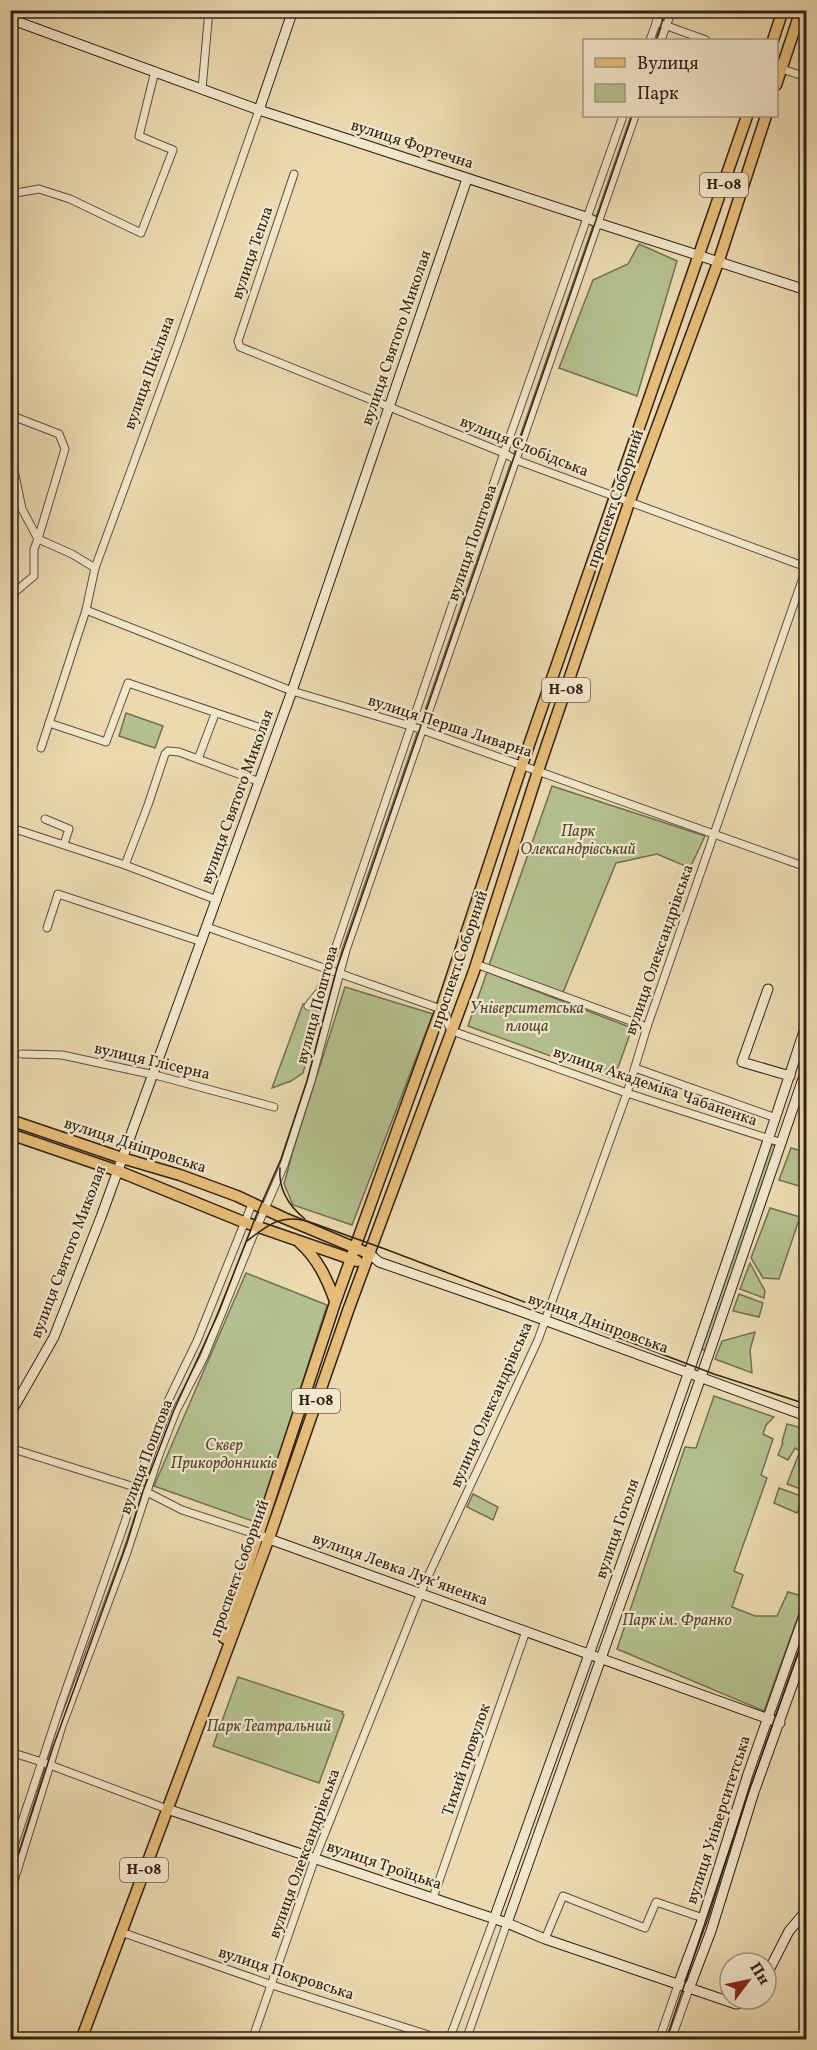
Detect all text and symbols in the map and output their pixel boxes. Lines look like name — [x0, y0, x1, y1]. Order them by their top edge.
legend — [583, 39, 778, 117]
text: Вулиця — [637, 52, 699, 77]
text: Парк — [637, 82, 679, 107]
street label: вулиця Фортечна — [348, 115, 476, 175]
road number: Н-08 — [700, 173, 748, 197]
street label: вулиця Тепла — [227, 204, 279, 302]
street label: вулиця Святого Миколая — [357, 248, 437, 428]
street label: вулиця Шкільна — [119, 313, 181, 433]
street label: вулиця Слобідська — [456, 411, 592, 483]
street label: проспект Соборний — [582, 427, 650, 571]
street label: вулиця Поштова — [443, 482, 503, 604]
road number: Н-08 — [542, 678, 590, 702]
street label: вулиця Перша Ливарна — [365, 690, 535, 764]
street label: вулиця Святого Миколая — [196, 707, 280, 887]
park label: Парк Олександрівський — [520, 821, 636, 861]
street label: вулиця Олександрівська — [620, 862, 700, 1038]
street label: проспект Соборний — [426, 888, 494, 1032]
street label: вулиця Поштова — [292, 943, 344, 1067]
park label: Університетська площа — [470, 998, 584, 1038]
street label: вулиця Глісерна — [92, 1038, 212, 1086]
street label: вулиця Академіка Чабаненка — [550, 1042, 760, 1132]
street label: вулиця Дніпровська — [61, 1113, 209, 1179]
street label: вулиця Святого Миколая — [26, 1162, 112, 1342]
street label: вулиця Дніпровська — [525, 1288, 671, 1360]
street label: вулиця Олександрівська — [445, 1319, 539, 1491]
road number: Н-08 — [292, 1389, 340, 1413]
street label: вулиця Поштова — [115, 1396, 179, 1518]
park label: Сквер Прикордонників — [171, 1435, 277, 1475]
street label: вулиця Гоголя — [591, 1476, 645, 1582]
street label: проспект Соборний — [205, 1497, 275, 1641]
street label: вулиця Левка Лукʼяненка — [309, 1528, 491, 1612]
park label: Парк ім. Франко — [622, 1610, 732, 1632]
street label: Тихий провулок — [437, 1700, 497, 1819]
park label: Парк Театральний — [207, 1716, 331, 1738]
street label: вулиця Університетська — [681, 1733, 757, 1907]
street label: вулиця Олександрівська — [264, 1766, 346, 1942]
street label: вулиця Троїцька — [323, 1836, 445, 1896]
road number: Н-08 — [120, 1858, 168, 1882]
street label: вулиця Покровська — [215, 1942, 357, 2006]
north arrow — [718, 1951, 778, 2011]
text: Пн — [744, 1959, 774, 1990]

